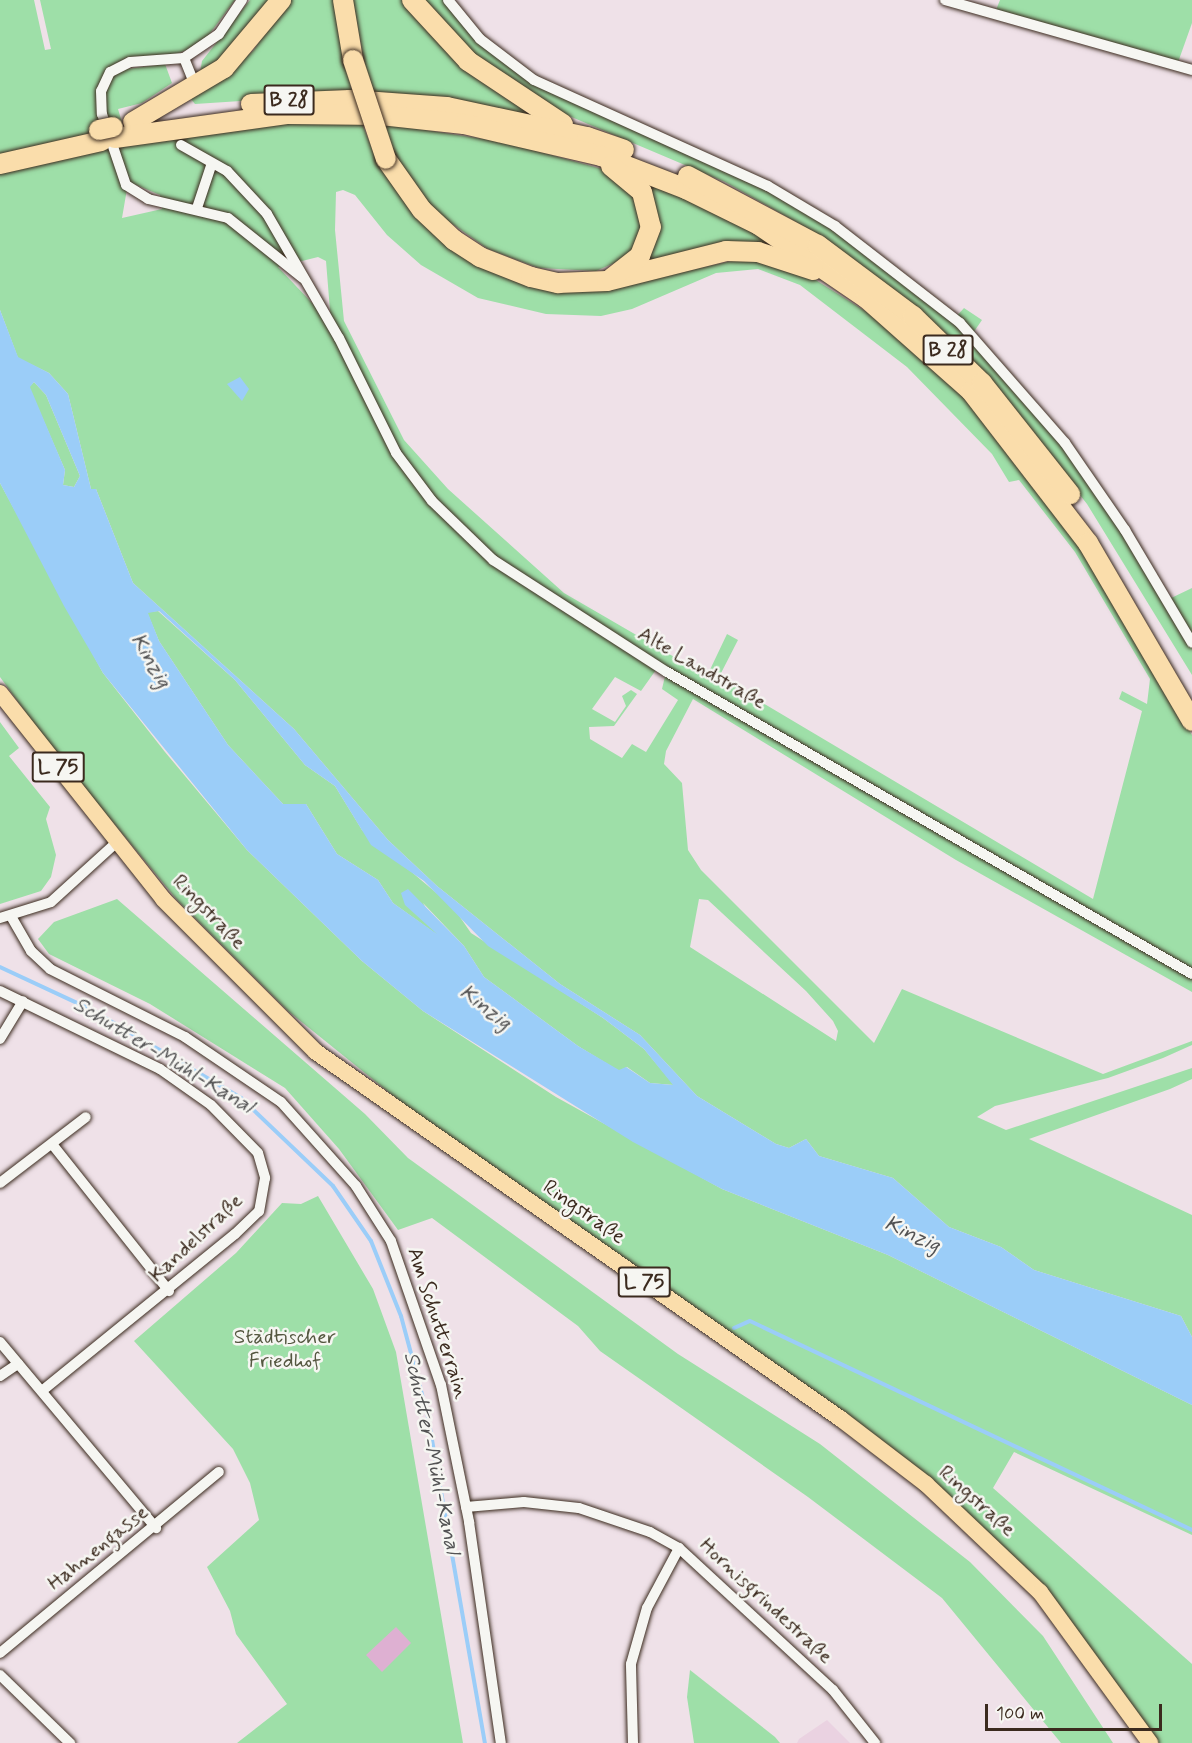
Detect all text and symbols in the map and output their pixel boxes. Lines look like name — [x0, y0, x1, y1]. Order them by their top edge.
road number: B 28 — [264, 83, 314, 117]
road number: B 28 — [922, 333, 974, 367]
street label: Alte Landstraße — [633, 621, 771, 715]
water label: Kinzig — [124, 629, 176, 693]
road number: L 75 — [31, 750, 85, 784]
street label: Ringstraße — [167, 869, 251, 955]
water label: Kinzig — [454, 980, 516, 1036]
water label: Schutter-Mühl-Kanal — [68, 992, 258, 1120]
street label: Ringstraße — [538, 1174, 630, 1250]
street label: Kandelstraße — [144, 1188, 248, 1288]
water label: Kinzig — [880, 1211, 944, 1259]
street label: Am Schutterrain — [402, 1244, 474, 1402]
road number: L 75 — [617, 1265, 671, 1299]
park label: Städtischer Friedhof — [234, 1324, 336, 1374]
water label: Schutter-Mühl-Kanal — [397, 1350, 465, 1556]
street label: Ringstraße — [933, 1460, 1021, 1542]
street label: Hahnengasse — [43, 1500, 153, 1596]
street label: Hornisgrindestraße — [694, 1533, 838, 1669]
scale bar — [988, 1692, 1165, 1730]
text: 100 m — [996, 1702, 1044, 1726]

